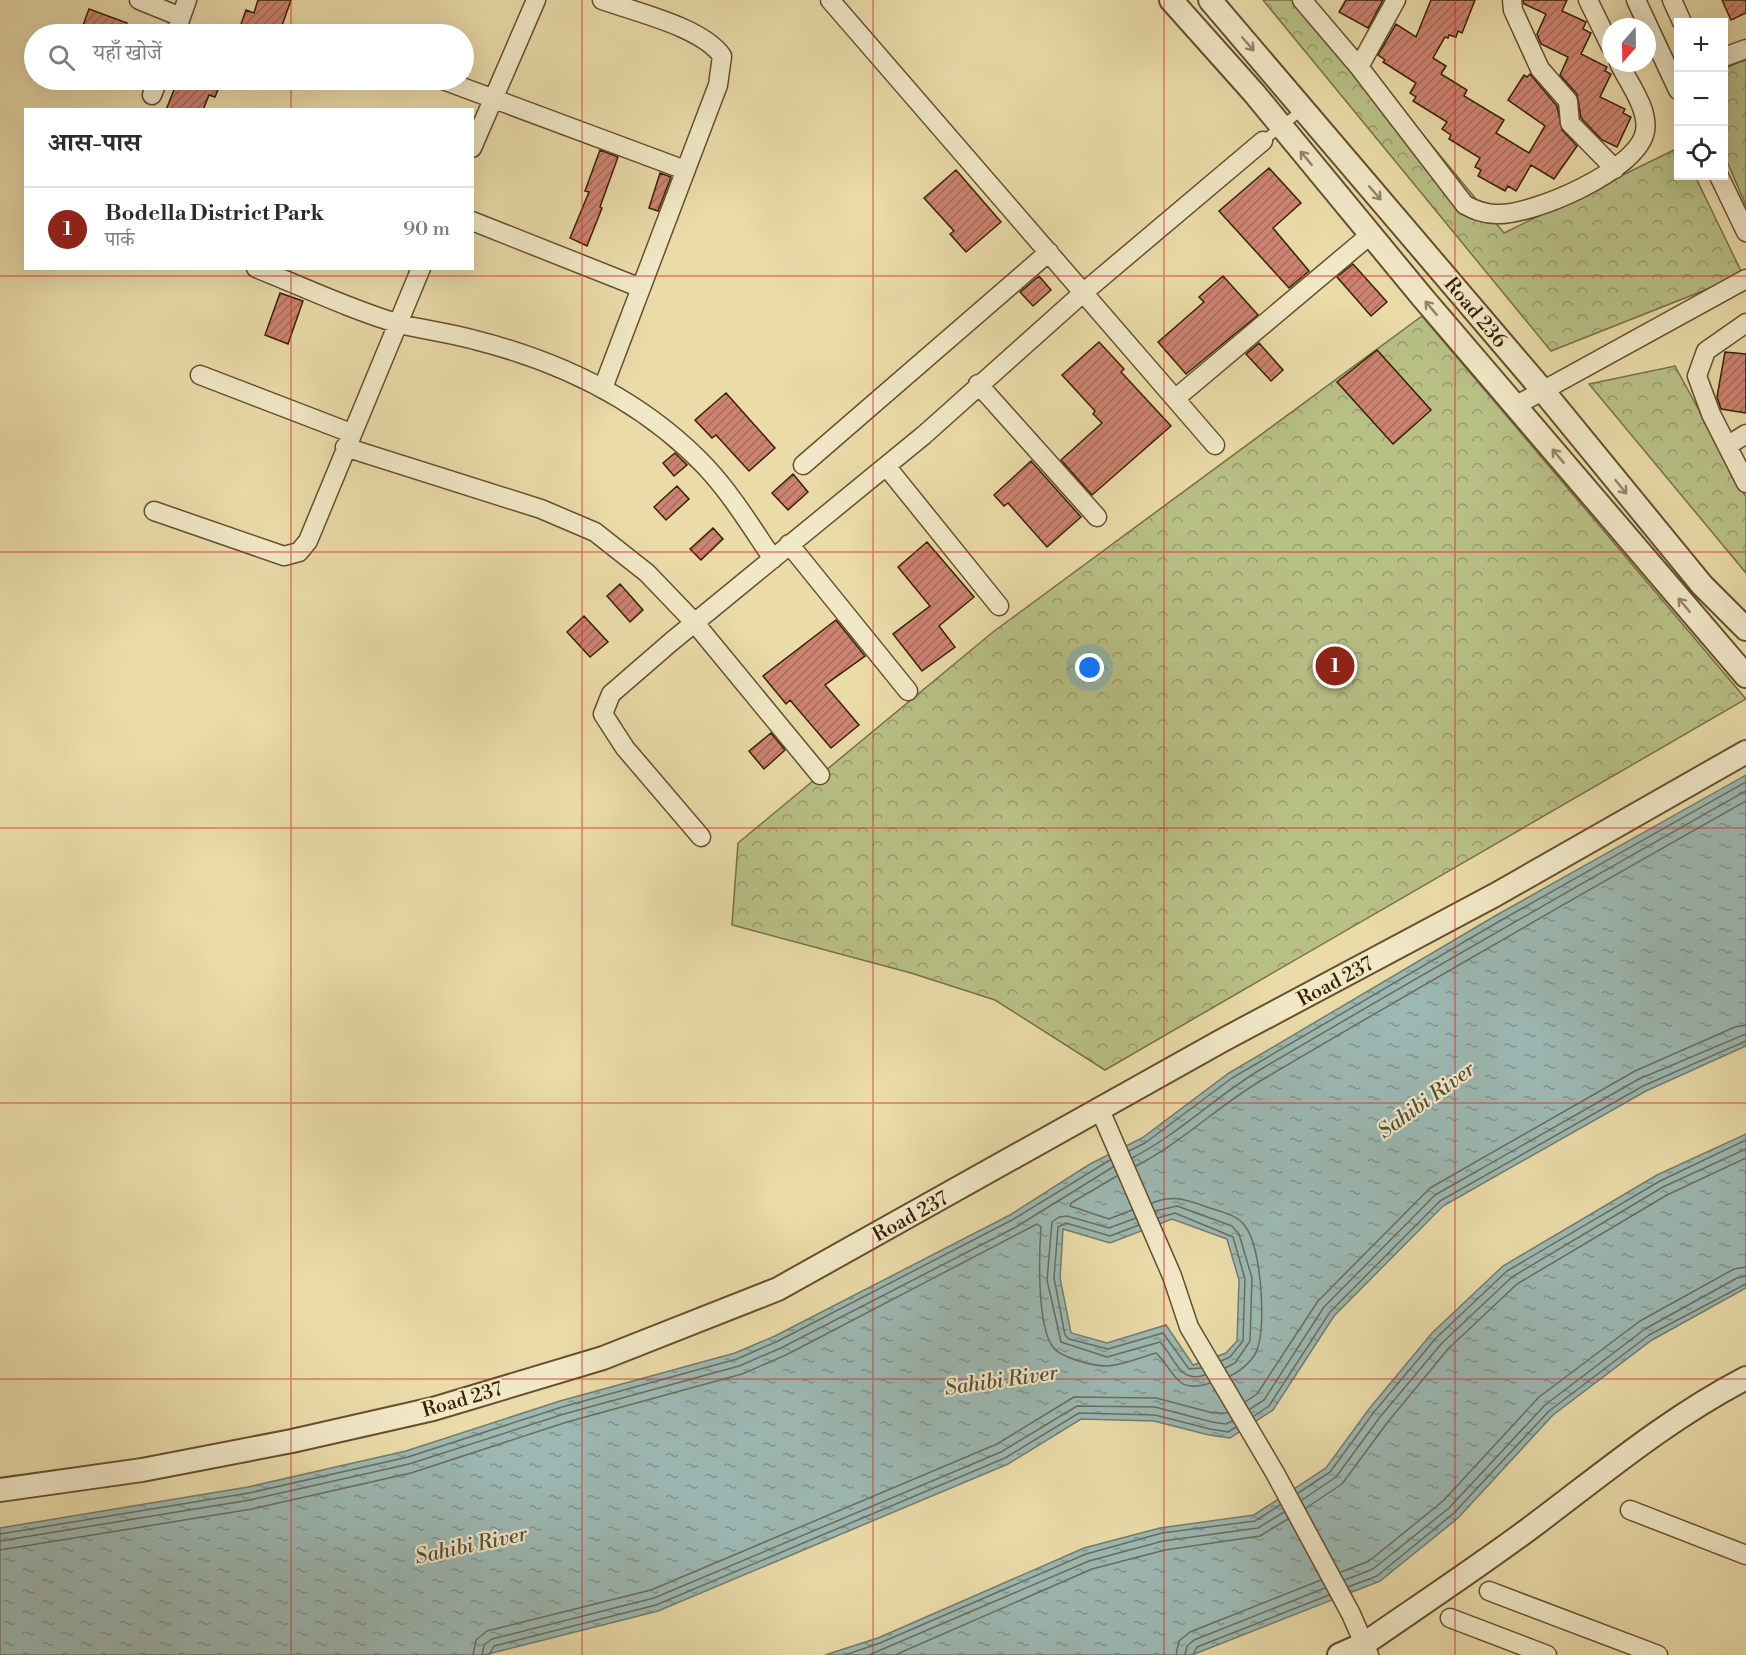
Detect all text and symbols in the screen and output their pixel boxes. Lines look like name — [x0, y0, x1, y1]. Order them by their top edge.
north arrow — [1602, 18, 1656, 72]
map controls — [1674, 18, 1728, 180]
button: + — [1674, 18, 1728, 72]
search box — [24, 24, 474, 90]
one-way arrow — [1241, 36, 1255, 51]
text: यहाँ खोजें — [93, 40, 162, 67]
icon: search — [45, 41, 78, 74]
button: − — [1674, 72, 1728, 126]
button: locate — [1674, 126, 1728, 180]
text: आस-पास — [48, 127, 141, 159]
one-way arrow — [1300, 150, 1313, 166]
one-way arrow — [1368, 185, 1381, 201]
text: Bodella District Park — [105, 200, 324, 227]
text: 1 — [63, 217, 72, 242]
text: 90 m — [403, 217, 450, 242]
text: पार्क — [105, 228, 134, 253]
street label: Road 236 — [1438, 272, 1512, 354]
one-way arrow — [1424, 301, 1438, 316]
one-way arrow — [1551, 449, 1565, 464]
one-way arrow — [1615, 479, 1628, 495]
one-way arrow — [1677, 598, 1691, 613]
pin: 1 — [1316, 644, 1354, 688]
your location — [1075, 653, 1104, 682]
street label: Road 237 — [1293, 952, 1378, 1013]
water label: Sahibi River — [1373, 1056, 1481, 1145]
street label: Road 237 — [869, 1186, 953, 1248]
water label: Sahibi River — [943, 1360, 1061, 1402]
street label: Road 237 — [419, 1377, 506, 1424]
water label: Sahibi River — [413, 1521, 531, 1571]

